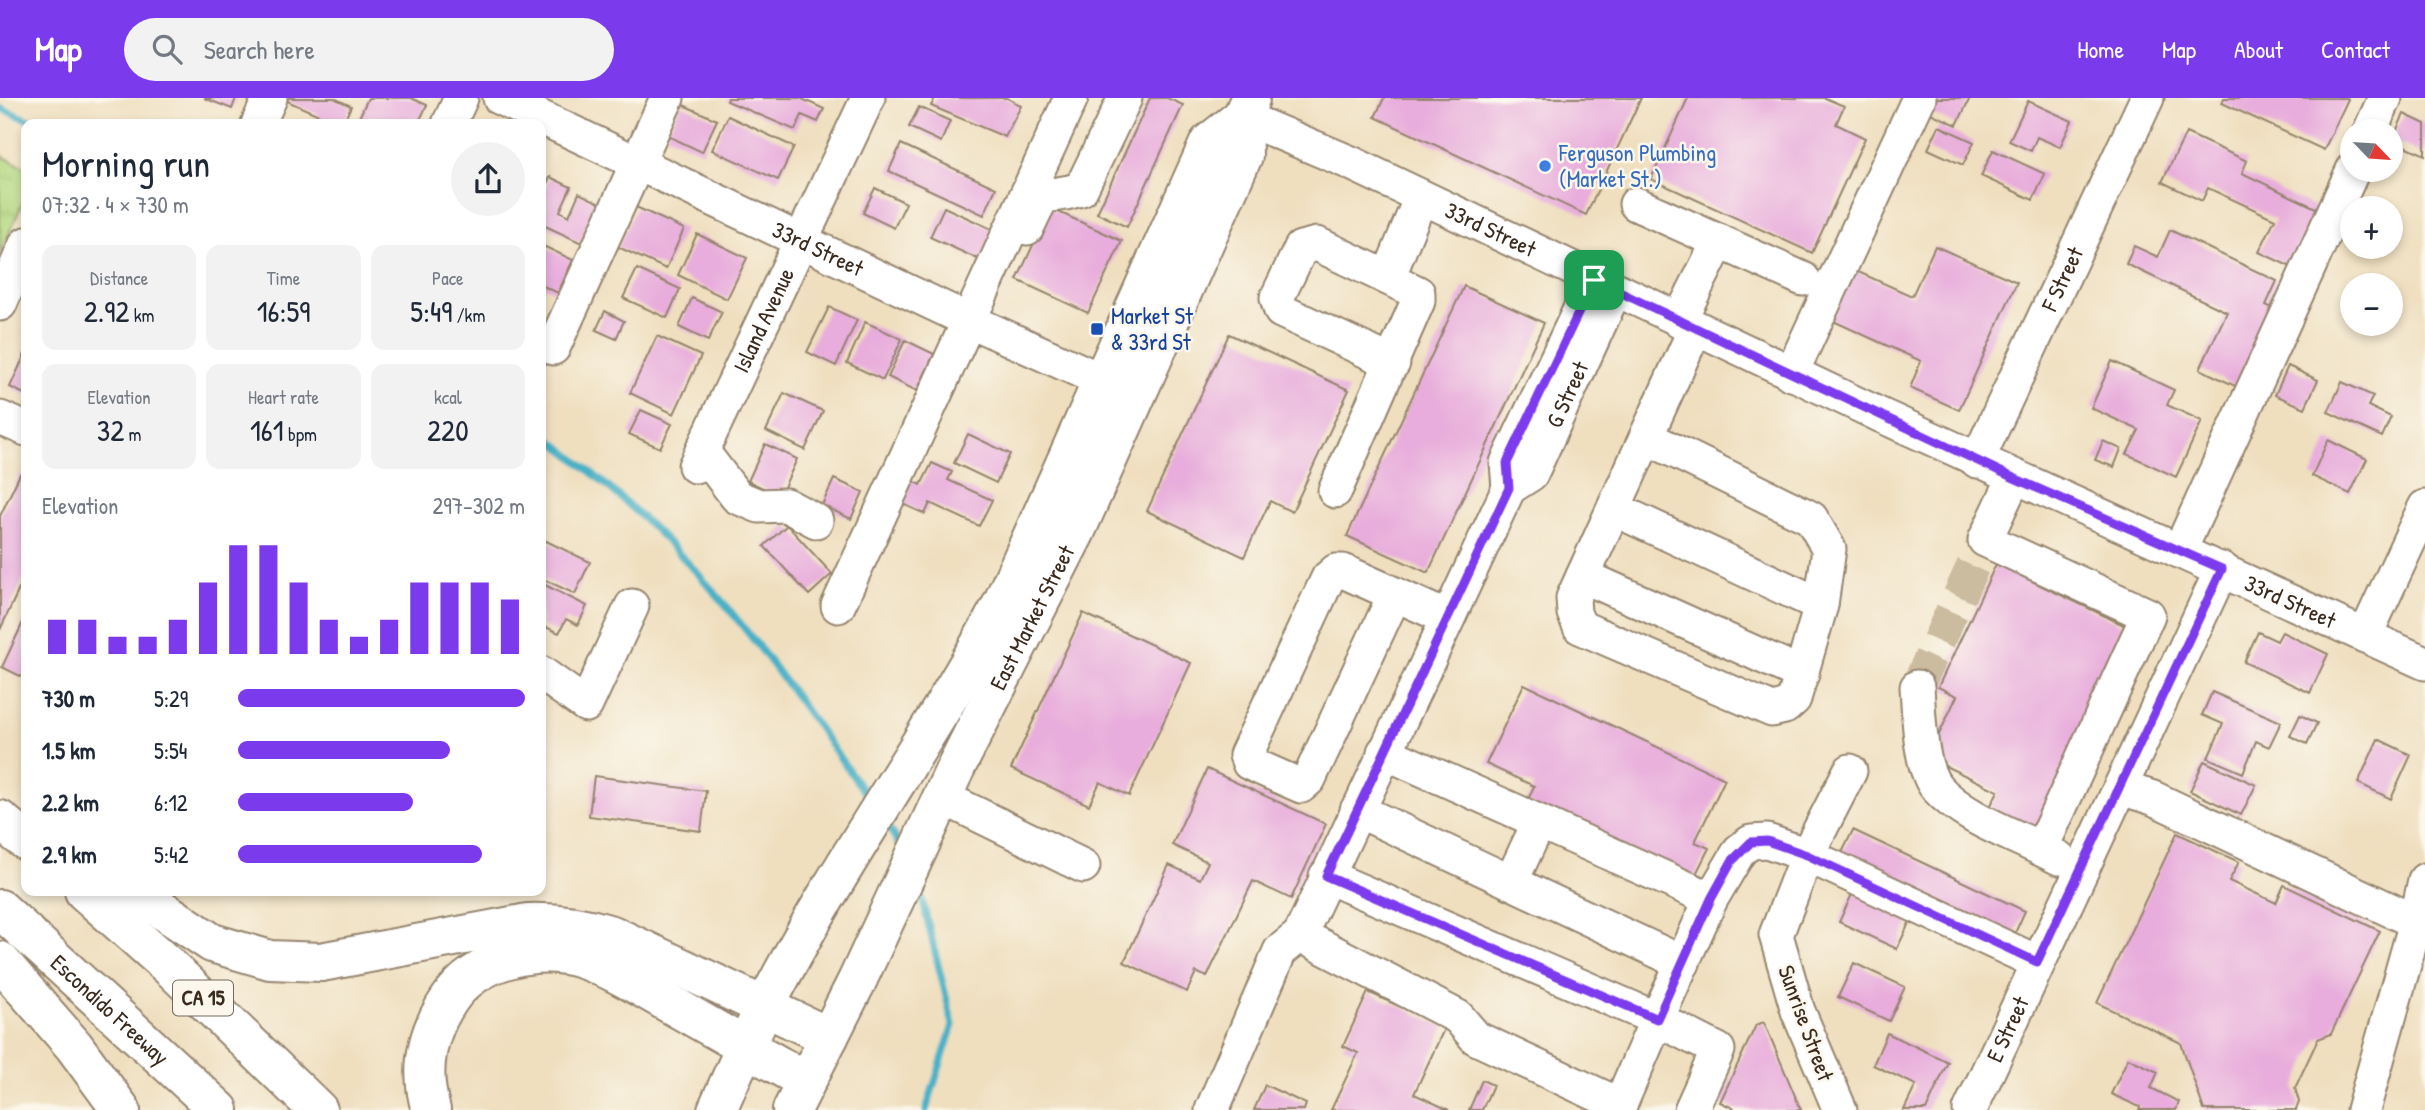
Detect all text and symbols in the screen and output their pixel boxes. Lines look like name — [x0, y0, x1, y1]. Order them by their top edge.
search box — [124, 18, 614, 81]
text: Map — [35, 27, 82, 71]
icon: search — [148, 30, 186, 68]
text: Search here — [204, 32, 315, 67]
text: Home — [2077, 33, 2124, 65]
text: Map — [2162, 33, 2196, 65]
text: About — [2234, 33, 2283, 65]
text: Contact — [2321, 33, 2390, 65]
north arrow — [2340, 119, 2403, 182]
map controls — [2340, 119, 2403, 336]
text: Morning run — [42, 137, 210, 189]
place label: Ferguson Plumbing (Market St.) — [1558, 137, 1716, 194]
button: share — [451, 142, 525, 216]
marker: Ferguson Plumbing (Market St.) — [1537, 158, 1553, 174]
text: 07:32 · 4 × 730 m — [42, 189, 189, 220]
street label: 33rd Street — [1440, 194, 1542, 264]
button: + — [2340, 196, 2403, 259]
street label: 33rd Street — [768, 214, 870, 284]
street label: F Street — [2033, 241, 2091, 317]
pin — [1564, 250, 1624, 310]
icon: arrive — [1575, 261, 1613, 299]
street label: Island Avenue — [725, 263, 801, 378]
text: Distance — [90, 265, 148, 291]
text: Time — [267, 265, 300, 291]
text: Pace — [432, 265, 464, 291]
button: − — [2340, 273, 2403, 336]
text: 2.92 — [84, 291, 129, 331]
text: 16:59 — [257, 291, 310, 331]
text: 5:49 — [410, 291, 452, 331]
place label: Market St & 33rd St — [1111, 300, 1194, 357]
text: km — [129, 302, 155, 328]
text: /km — [452, 302, 485, 328]
marker: Market St & 33rd St — [1089, 321, 1105, 337]
street label: G Street — [1538, 355, 1596, 432]
text: Elevation — [88, 384, 151, 410]
text: Heart rate — [248, 384, 319, 410]
text: kcal — [434, 384, 462, 410]
text: 32 — [97, 410, 124, 450]
text: 161 — [250, 410, 284, 450]
text: 220 — [427, 410, 469, 450]
text: m — [124, 421, 142, 447]
text: bpm — [284, 421, 317, 447]
text: Elevation — [42, 490, 118, 521]
text: 297–302 m — [432, 490, 525, 521]
street label: East Market Street — [982, 539, 1082, 695]
street label: 33rd Street — [2240, 567, 2342, 636]
text: 730 m — [42, 683, 95, 714]
text: 5:29 — [154, 683, 188, 714]
text: 1.5 km — [42, 735, 95, 766]
text: 5:54 — [154, 735, 187, 766]
text: 2.2 km — [42, 787, 99, 818]
text: 6:12 — [154, 787, 188, 818]
text: 2.9 km — [42, 839, 97, 870]
text: 5:42 — [154, 839, 188, 870]
street label: Escondido Freeway — [44, 947, 176, 1072]
street label: Sunrise Street — [1771, 961, 1842, 1086]
road number: CA 15 — [173, 981, 233, 1016]
street label: E Street — [1978, 990, 2036, 1067]

